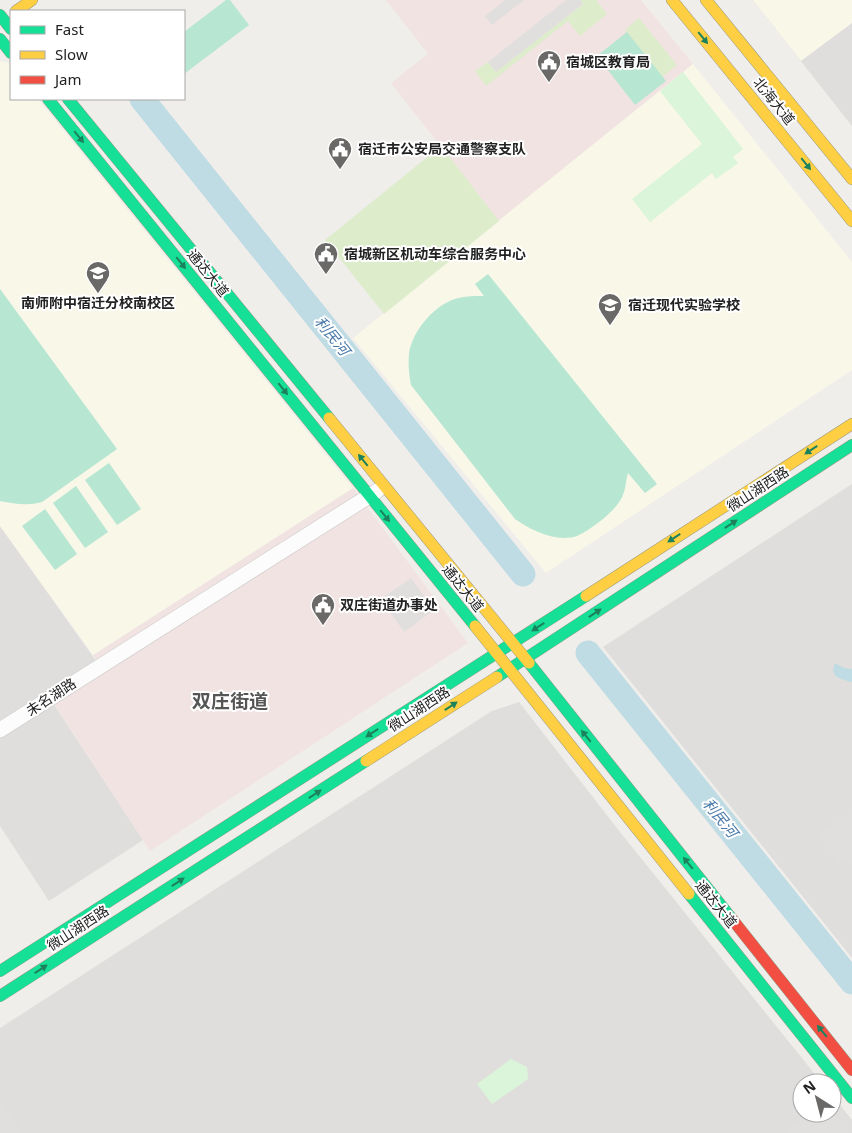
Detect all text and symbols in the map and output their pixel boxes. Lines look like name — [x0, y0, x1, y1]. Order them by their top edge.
legend — [10, 10, 185, 100]
text: Fast — [55, 19, 84, 39]
one-way arrow — [698, 31, 709, 44]
text: Slow — [55, 44, 88, 64]
public building icon: 宿城区教育局 — [536, 49, 562, 83]
place label: 宿城区教育局 — [566, 52, 650, 71]
text: Jam — [53, 69, 82, 89]
street label: 北海大道 — [749, 73, 799, 128]
one-way arrow — [73, 130, 84, 143]
public building icon: 宿迁市公安局交通警察支队 — [327, 136, 353, 170]
place label: 宿迁市公安局交通警察支队 — [358, 139, 526, 158]
one-way arrow — [800, 157, 811, 170]
public building icon: 宿城新区机动车综合服务中心 — [313, 241, 339, 275]
place label: 宿城新区机动车综合服务中心 — [344, 244, 526, 263]
street label: 通达大道 — [183, 245, 233, 300]
one-way arrow — [175, 256, 186, 269]
school or university icon: 南师附中宿迁分校南校区 — [85, 260, 111, 294]
school or university icon: 宿迁现代实验学校 — [597, 292, 623, 326]
place label: 南师附中宿迁分校南校区 — [21, 293, 175, 312]
place label: 宿迁现代实验学校 — [628, 295, 740, 314]
water label: 利民河 — [311, 312, 357, 361]
one-way arrow — [278, 383, 289, 396]
one-way arrow — [804, 445, 818, 455]
one-way arrow — [358, 454, 369, 467]
street label: 微山湖西路 — [723, 462, 792, 516]
one-way arrow — [380, 509, 391, 522]
one-way arrow — [724, 520, 738, 529]
one-way arrow — [668, 533, 681, 543]
street label: 通达大道 — [438, 560, 488, 615]
public building icon: 双庄街道办事处 — [310, 592, 336, 626]
place label: 双庄街道办事处 — [340, 595, 438, 614]
one-way arrow — [588, 608, 602, 618]
one-way arrow — [532, 622, 545, 631]
street label: 未名湖路 — [22, 673, 79, 720]
street label: 微山湖西路 — [384, 682, 453, 736]
district label: 双庄街道 — [192, 688, 268, 714]
one-way arrow — [445, 702, 458, 711]
one-way arrow — [365, 728, 378, 738]
one-way arrow — [581, 730, 592, 743]
one-way arrow — [308, 789, 321, 799]
water label: 利民河 — [699, 794, 745, 843]
one-way arrow — [682, 857, 693, 870]
street label: 通达大道 — [691, 876, 741, 931]
one-way arrow — [171, 877, 184, 886]
street label: 微山湖西路 — [43, 901, 112, 955]
one-way arrow — [34, 965, 48, 974]
one-way arrow — [816, 1025, 827, 1038]
north arrow — [792, 1073, 842, 1123]
text: N — [799, 1076, 819, 1098]

